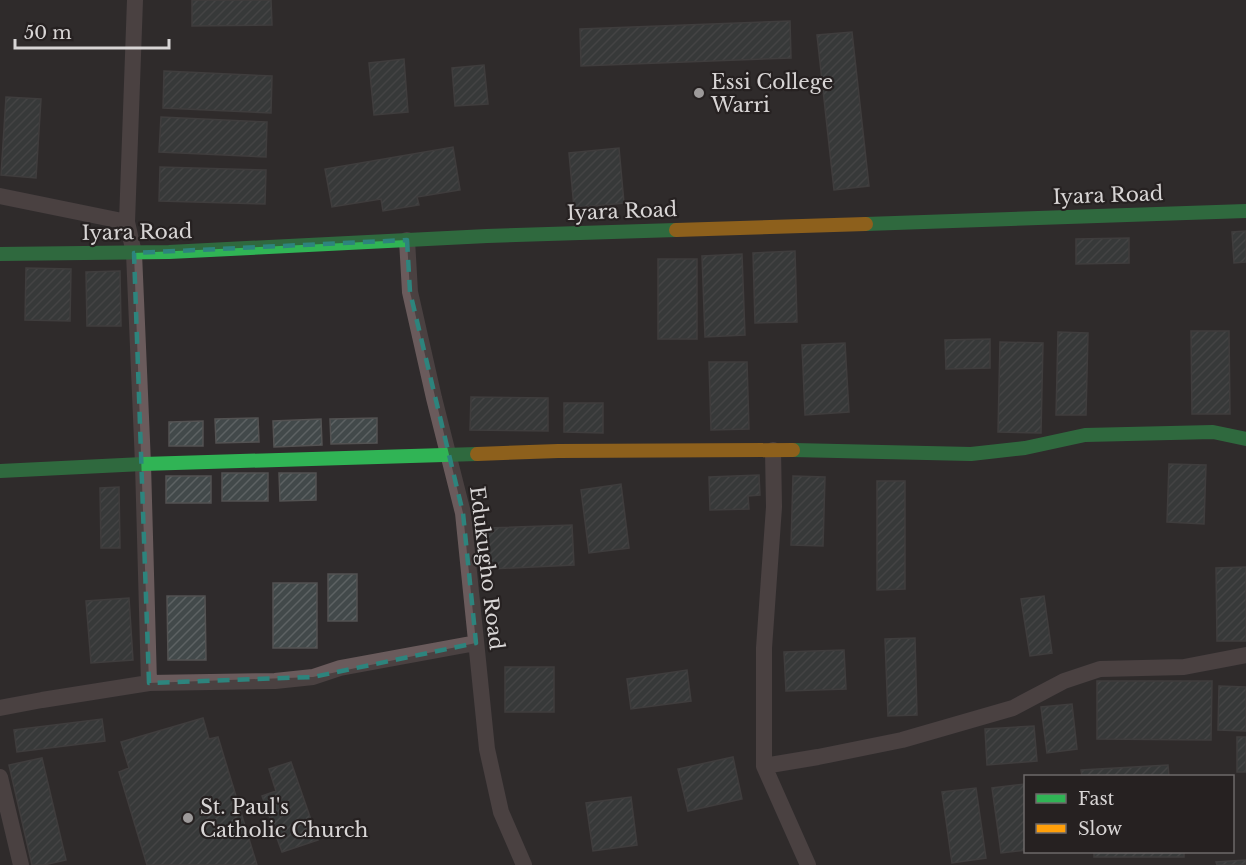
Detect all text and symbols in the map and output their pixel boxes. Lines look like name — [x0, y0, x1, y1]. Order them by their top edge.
scale bar — [15, 12, 170, 50]
text: 50 m — [24, 22, 72, 44]
place label: Essi College Warri — [710, 70, 833, 117]
marker: Essi College Warri — [692, 86, 706, 100]
street label: Iyara Road — [1052, 181, 1164, 209]
street label: Iyara Road — [566, 197, 678, 225]
street label: Iyara Road — [81, 219, 193, 245]
street label: Edukugho Road — [465, 485, 509, 651]
legend — [1024, 775, 1234, 853]
text: Fast — [1078, 788, 1115, 810]
place label: St. Paul's Catholic Church — [200, 795, 369, 842]
marker: St. Paul's Catholic Church — [181, 811, 195, 825]
text: Slow — [1078, 818, 1123, 840]

